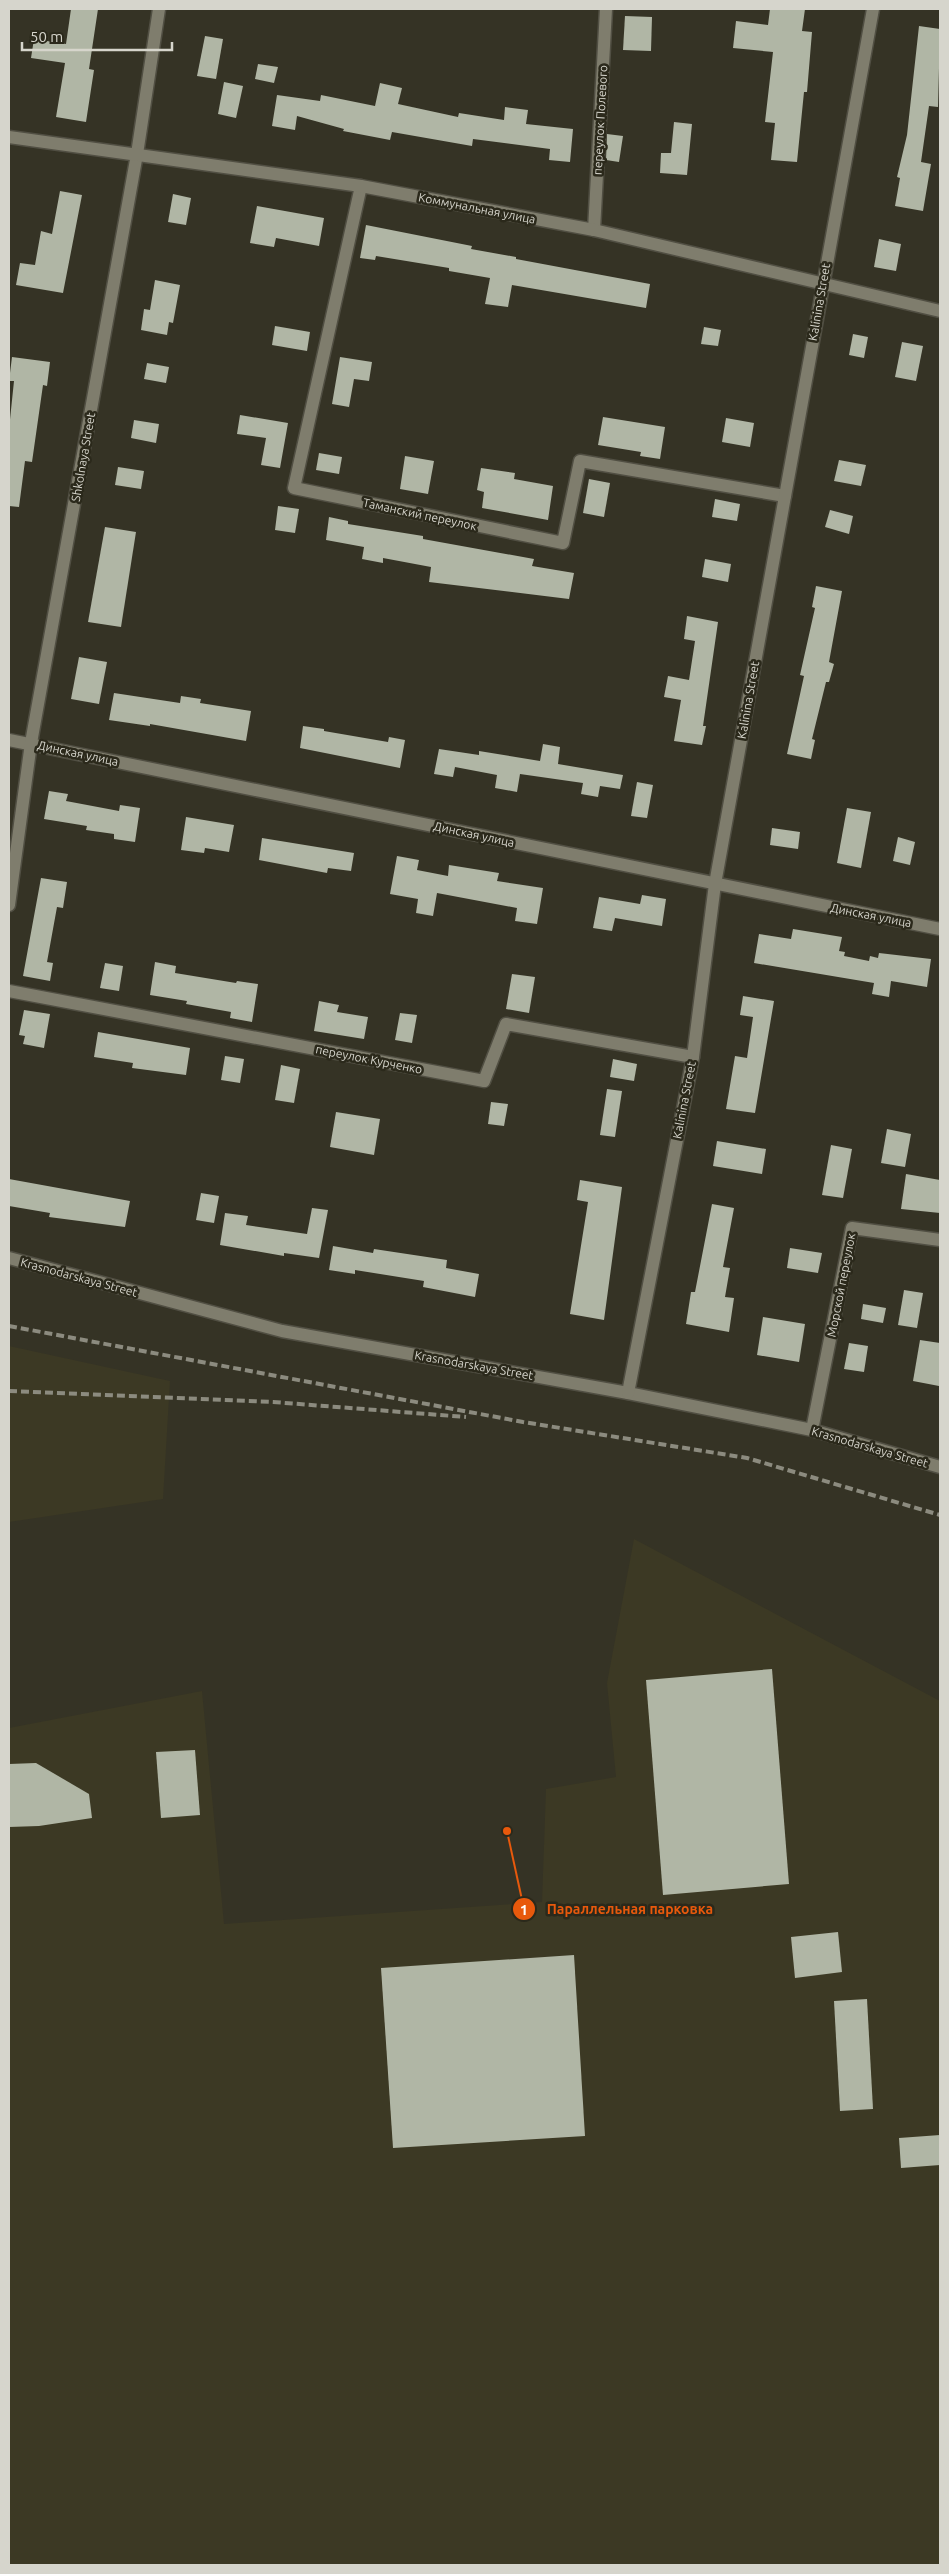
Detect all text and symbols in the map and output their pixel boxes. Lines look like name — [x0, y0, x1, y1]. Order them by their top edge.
scale bar — [22, 20, 172, 52]
text: 50 m — [30, 28, 63, 45]
street label: переулок Полевого — [591, 65, 609, 175]
street label: Коммунальная улица — [417, 190, 537, 226]
street label: Kalinina Street — [806, 262, 832, 342]
street label: Shkolnaya Street — [69, 411, 97, 503]
street label: Таманский переулок — [362, 496, 478, 532]
street label: Kalinina Street — [735, 660, 761, 740]
street label: Динская улица — [36, 738, 120, 768]
street label: Динская улица — [432, 819, 516, 849]
street label: Динская улица — [829, 901, 913, 929]
street label: переулок Курченко — [315, 1042, 423, 1076]
street label: Kalinina Street — [670, 1060, 698, 1140]
street label: Морской переулок — [825, 1232, 857, 1338]
street label: Krasnodarskaya Street — [19, 1255, 139, 1299]
street label: Krasnodarskaya Street — [414, 1348, 535, 1382]
street label: Krasnodarskaya Street — [810, 1424, 930, 1470]
callout: Параллельная парковка — [512, 1895, 723, 1924]
text: 1 — [520, 1901, 528, 1918]
text: Параллельная парковка — [547, 1901, 713, 1917]

